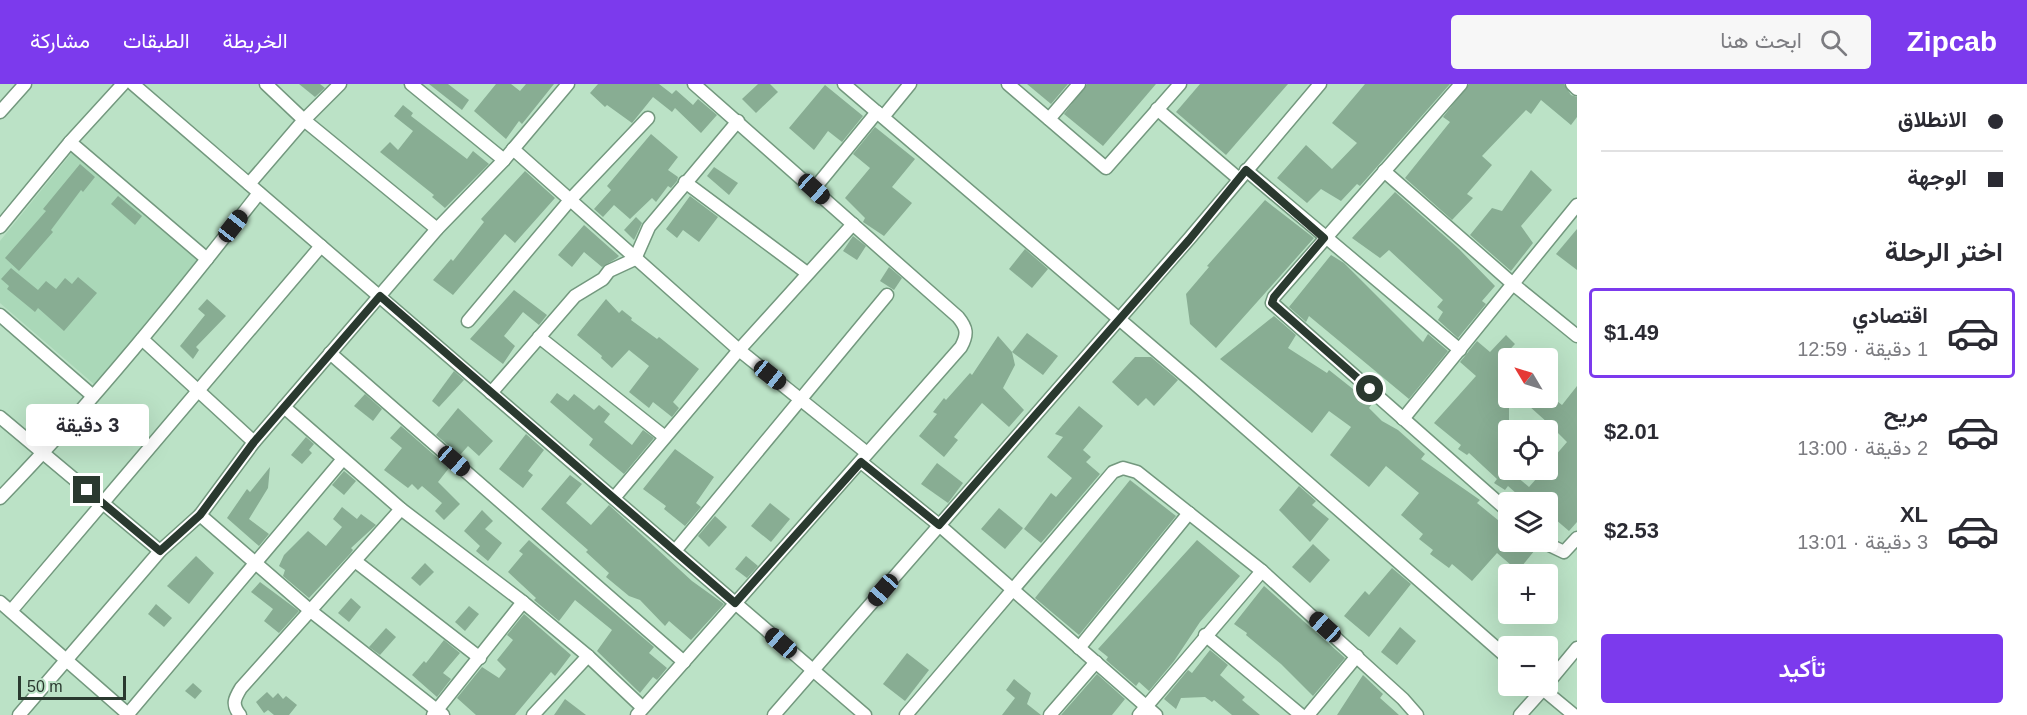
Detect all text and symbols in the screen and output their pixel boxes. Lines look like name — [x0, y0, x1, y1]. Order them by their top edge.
search box — [1451, 15, 1871, 69]
icon: search — [1817, 26, 1850, 59]
text: Zipcab — [1907, 26, 1997, 57]
text: ابحث هنا — [1720, 28, 1802, 53]
text: مشاركة — [30, 29, 90, 52]
text: الطبقات — [123, 29, 190, 52]
text: الخريطة — [223, 29, 288, 52]
text: الانطلاق — [1898, 107, 1967, 132]
text: الوجهة — [1907, 165, 1967, 190]
car — [795, 170, 833, 208]
car — [215, 206, 251, 246]
text: اختر الرحلة — [1885, 237, 2003, 267]
text: اقتصادي — [1852, 303, 1928, 328]
icon: car — [1946, 306, 2000, 360]
text: $1.49 — [1604, 320, 1659, 345]
text: 1 دقيقة · 12:59 — [1797, 338, 1928, 360]
north arrow — [1498, 348, 1558, 408]
map controls — [1498, 348, 1558, 696]
car — [750, 357, 790, 393]
route start — [1356, 375, 1383, 402]
text: مريح — [1884, 402, 1928, 427]
callout: 3 دقيقة — [26, 403, 148, 445]
icon: car — [1946, 405, 2000, 459]
text: 3 دقيقة — [56, 414, 119, 436]
text: $2.01 — [1604, 419, 1659, 444]
button: locate — [1498, 420, 1558, 480]
text: 2 دقيقة · 13:00 — [1797, 437, 1928, 459]
car — [435, 442, 473, 480]
route end — [73, 476, 100, 503]
button: layers — [1498, 492, 1558, 552]
text: XL — [1900, 502, 1928, 527]
icon: car — [1946, 504, 2000, 558]
text: $2.53 — [1604, 518, 1659, 543]
text: 3 دقيقة · 13:01 — [1797, 531, 1928, 553]
button: + — [1498, 564, 1558, 624]
car — [864, 571, 902, 609]
car — [1306, 608, 1344, 646]
car — [762, 624, 800, 662]
button: تأكيد — [1601, 634, 2003, 703]
button: − — [1498, 636, 1558, 696]
scale bar — [18, 673, 126, 700]
text: 50 m — [27, 678, 63, 695]

